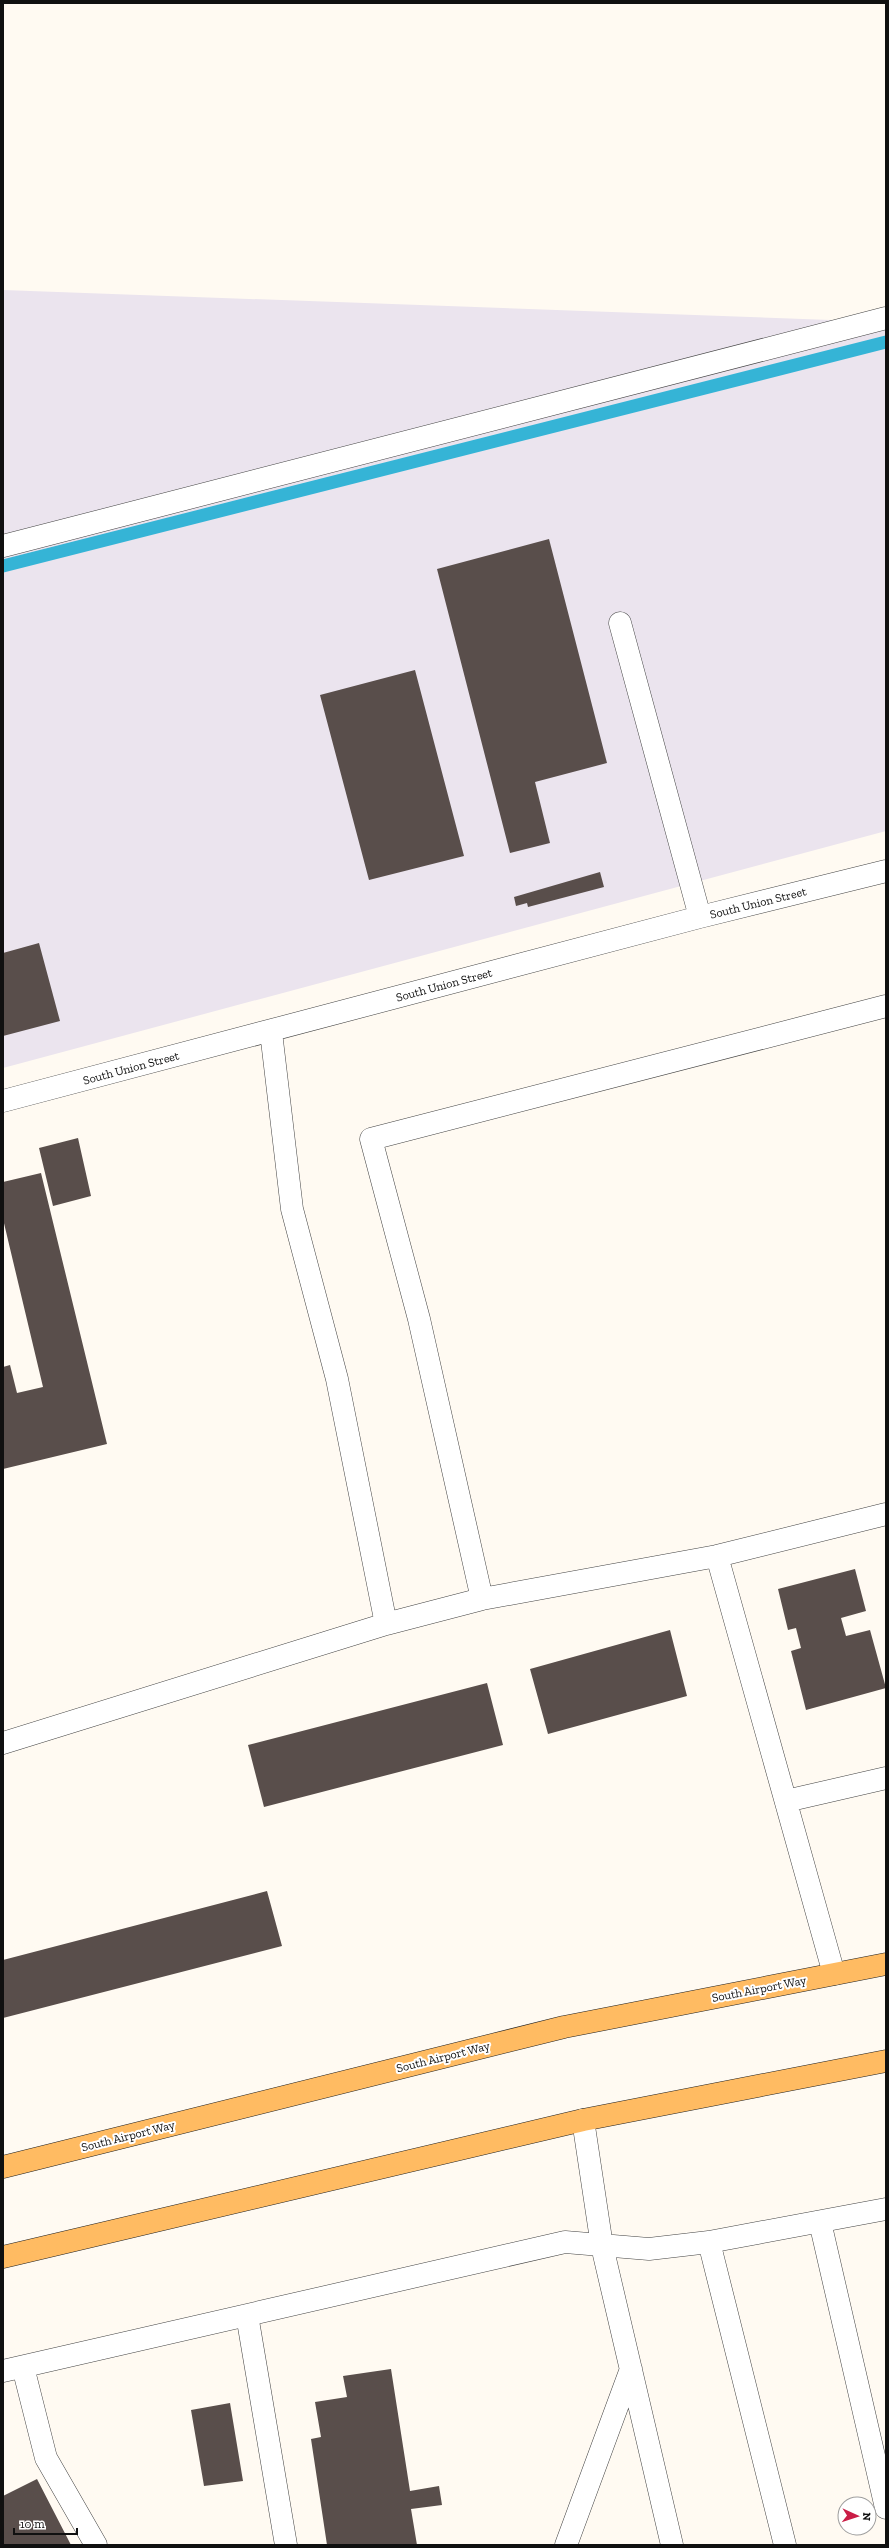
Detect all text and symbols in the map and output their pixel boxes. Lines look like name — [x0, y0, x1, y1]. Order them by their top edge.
street label: South Union Street — [708, 884, 808, 922]
street label: South Union Street — [394, 965, 494, 1005]
street label: South Union Street — [81, 1048, 181, 1088]
street label: South Airport Way — [711, 1973, 808, 2005]
street label: South Airport Way — [395, 2038, 492, 2075]
street label: South Airport Way — [80, 2117, 177, 2154]
north arrow — [837, 2496, 877, 2536]
scale bar — [14, 2510, 77, 2536]
text: N — [860, 2512, 873, 2522]
text: 10 m — [20, 2517, 45, 2531]

